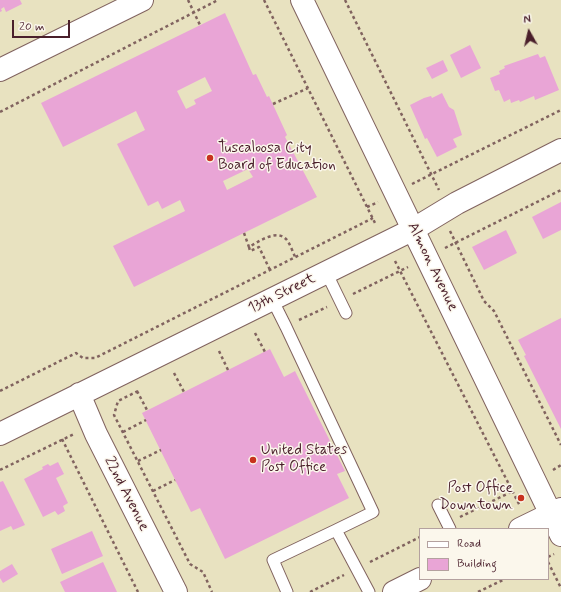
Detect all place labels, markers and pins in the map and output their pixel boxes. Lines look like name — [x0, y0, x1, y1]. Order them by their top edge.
place label: Tuscaloosa City Board of Education — [218, 140, 336, 175]
marker: Tuscaloosa City Board of Education — [205, 153, 215, 163]
place label: United States Post Office — [261, 442, 347, 477]
marker: United States Post Office — [248, 455, 258, 465]
place label: Post Office Downtown — [439, 480, 513, 515]
marker: Post Office Downtown — [516, 493, 526, 503]

